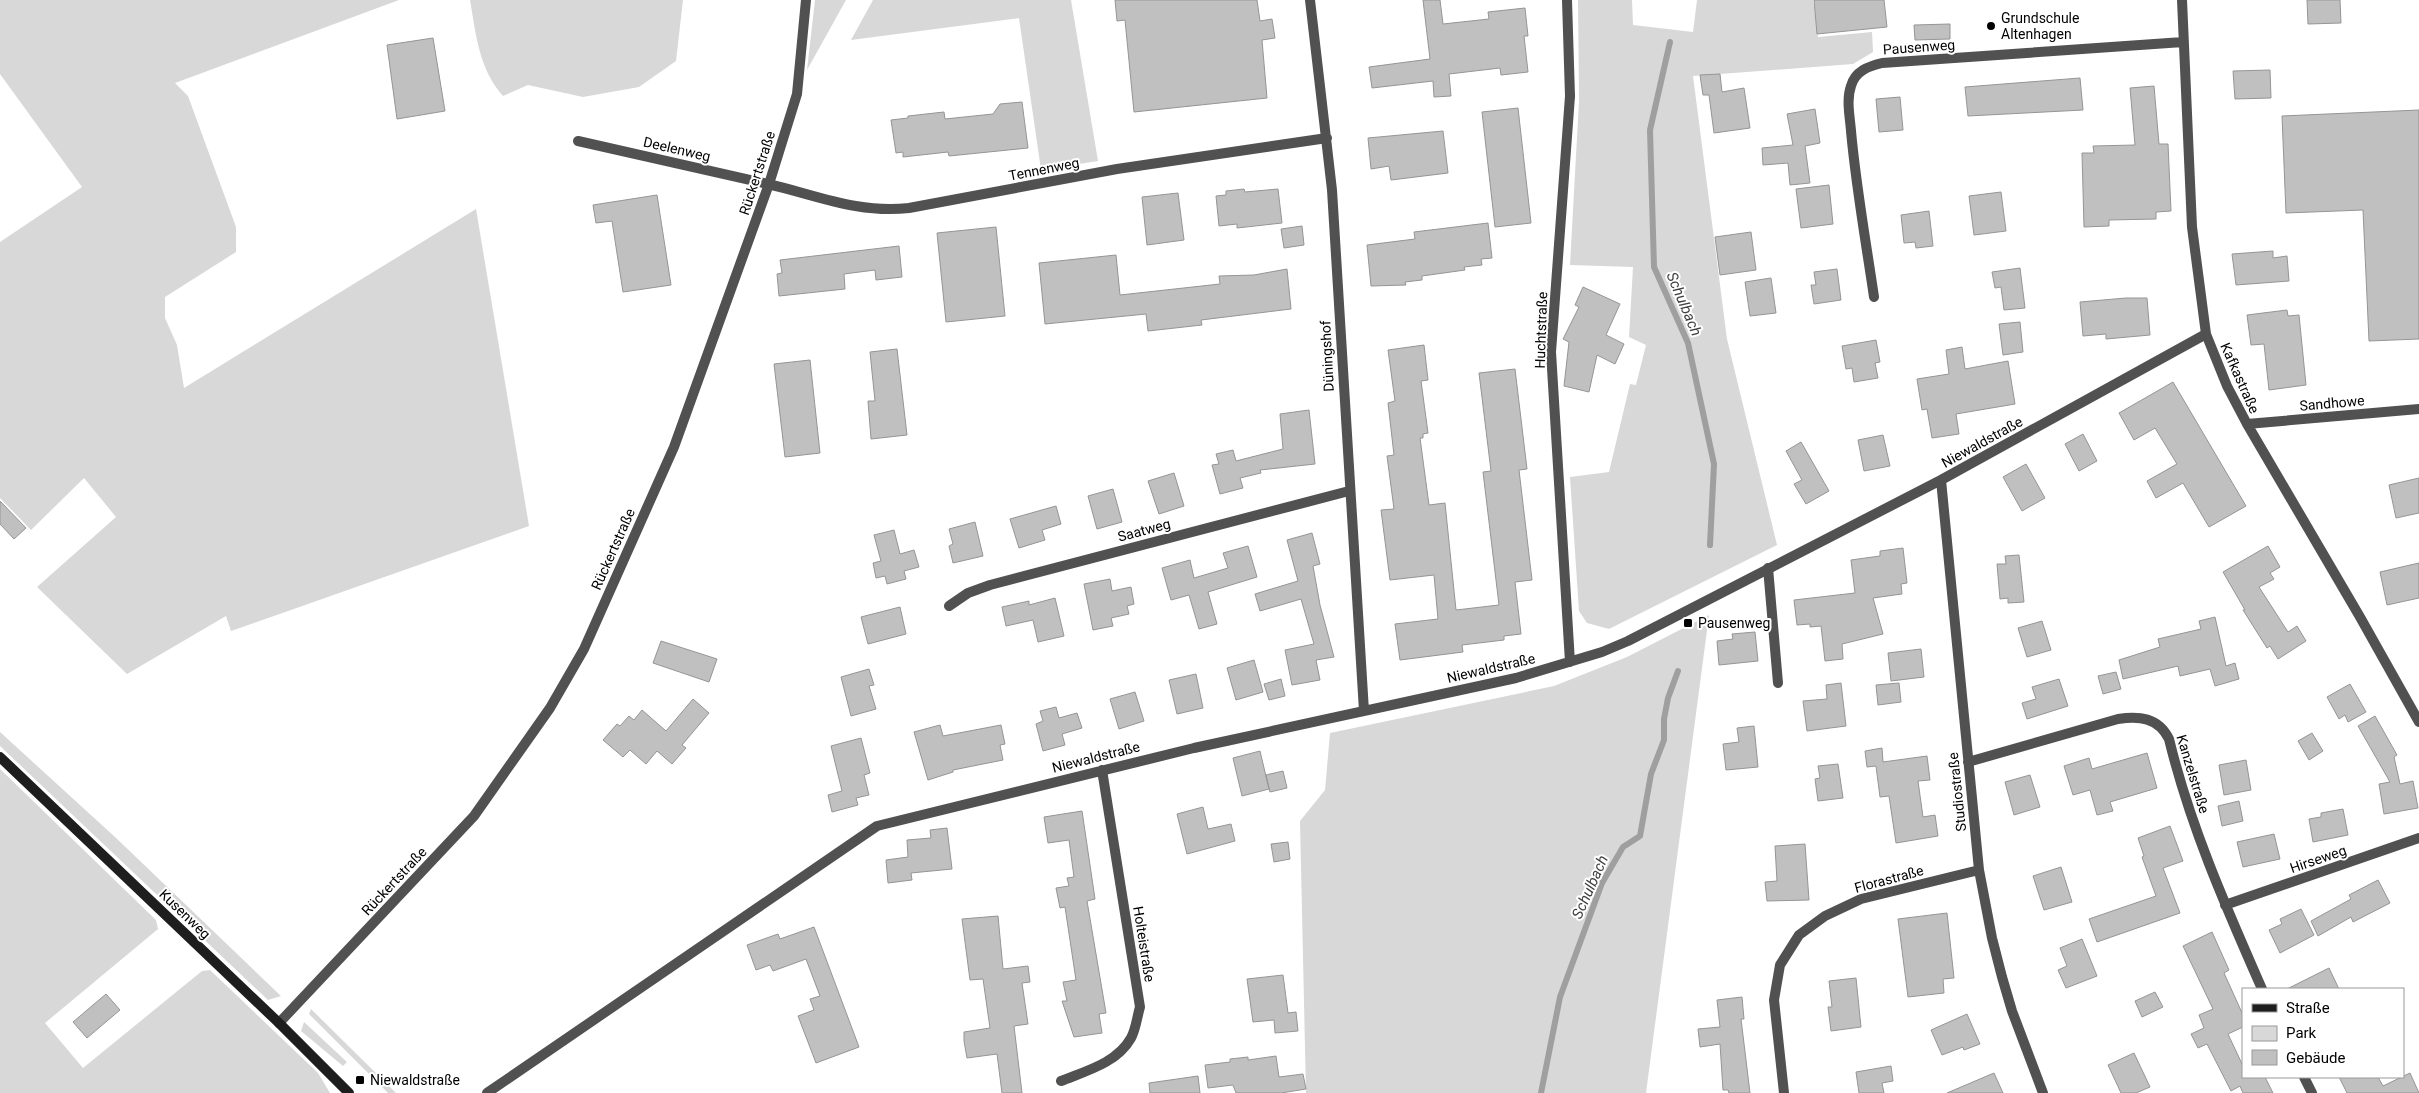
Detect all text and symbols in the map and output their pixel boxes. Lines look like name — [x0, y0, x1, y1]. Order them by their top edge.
place label: Grundschule Altenhagen — [2001, 10, 2079, 42]
marker: Grundschule Altenhagen — [1985, 20, 1997, 32]
street label: Pausenweg — [1882, 36, 1956, 58]
street label: Rückertstraße — [736, 129, 778, 217]
street label: Deelenweg — [642, 134, 712, 164]
street label: Tennenweg — [1007, 154, 1081, 184]
water label: Schulbach — [1663, 269, 1705, 339]
street label: Huchtstraße — [1532, 291, 1550, 369]
street label: Düningshof — [1317, 320, 1337, 392]
street label: Kafkastraße — [2217, 340, 2263, 416]
street label: Sandhowe — [2299, 392, 2365, 414]
street label: Niewaldstraße — [1939, 413, 2025, 471]
street label: Rückertstraße — [588, 506, 638, 592]
street label: Saatweg — [1116, 515, 1172, 545]
place label: Pausenweg — [1698, 615, 1770, 631]
marker: Pausenweg — [1682, 617, 1694, 629]
street label: Niewaldstraße — [1445, 650, 1537, 686]
street label: Kanzelstraße — [2173, 733, 2213, 815]
street label: Niewaldstraße — [1050, 738, 1142, 776]
street label: Studiostraße — [1945, 752, 1969, 832]
street label: Hirseweg — [2288, 842, 2348, 876]
street label: Rückertstraße — [358, 844, 430, 918]
water label: Schulbach — [1568, 852, 1612, 922]
street label: Florastraße — [1853, 862, 1925, 896]
street label: Kusenweg — [156, 886, 214, 942]
street label: Holteistraße — [1130, 905, 1158, 983]
legend — [2242, 988, 2404, 1078]
text: Straße — [2286, 999, 2330, 1017]
text: Park — [2286, 1024, 2317, 1042]
text: Gebäude — [2286, 1049, 2345, 1067]
place label: Niewaldstraße — [370, 1072, 460, 1088]
marker: Niewaldstraße — [354, 1074, 366, 1086]

